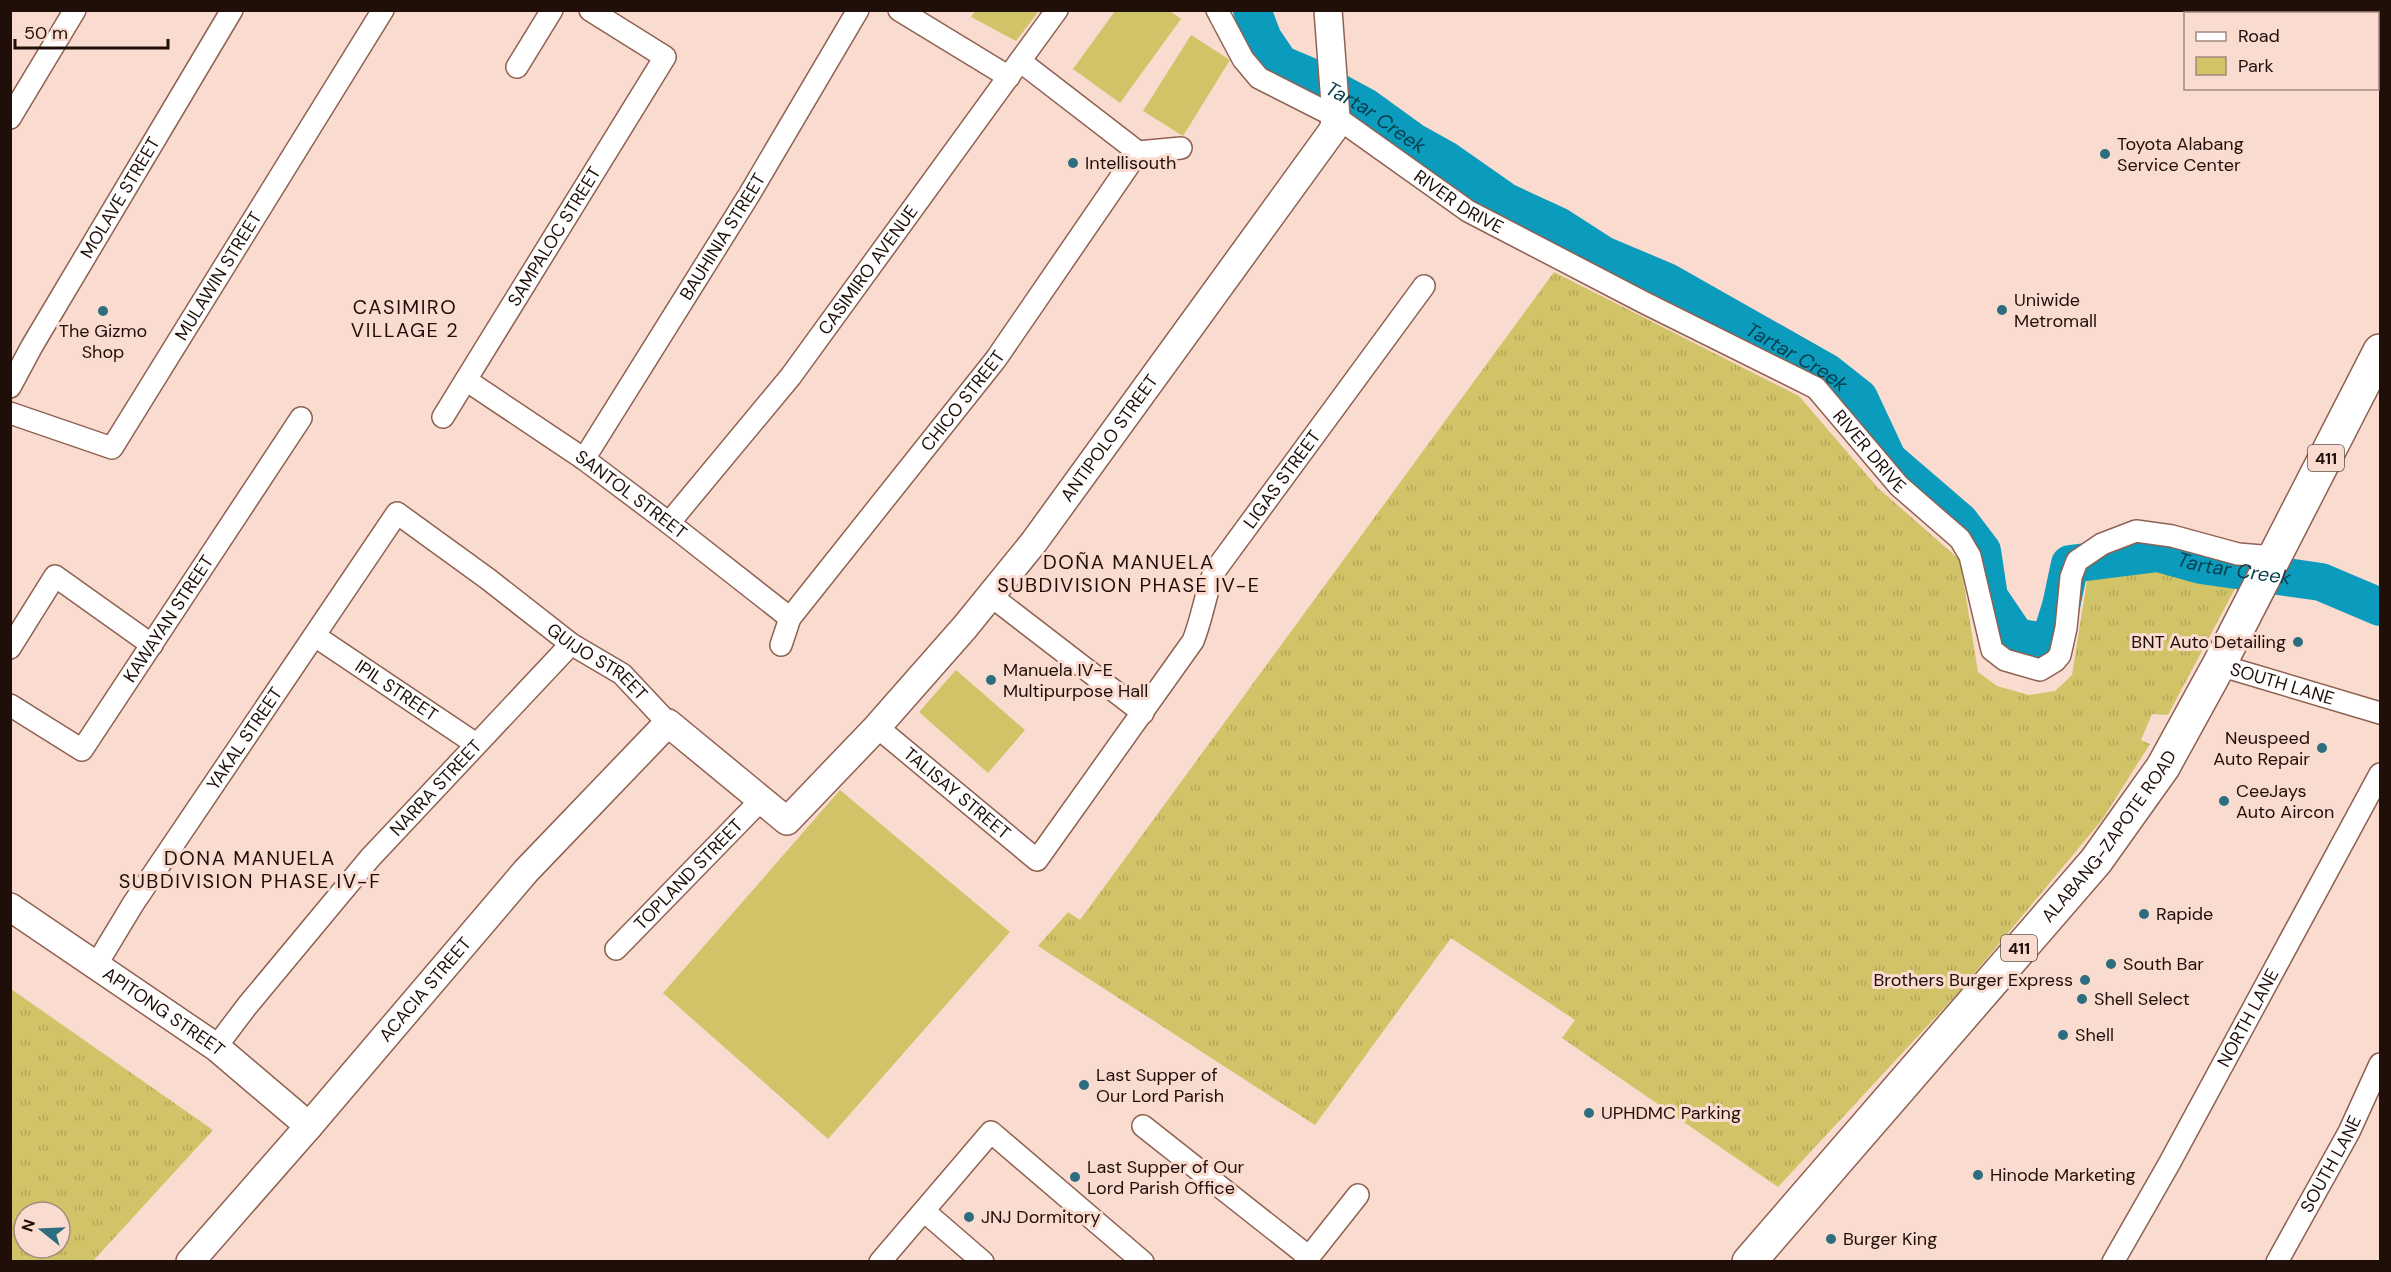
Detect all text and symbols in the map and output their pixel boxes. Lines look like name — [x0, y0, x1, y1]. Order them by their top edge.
scale bar — [15, 12, 168, 50]
legend — [2184, 12, 2379, 90]
text: 50 m — [24, 21, 68, 45]
text: Road — [2238, 24, 2280, 48]
text: Park — [2238, 54, 2274, 78]
water label: Tartar Creek — [1321, 75, 1431, 159]
place label: Toyota Alabang Service Center — [2117, 132, 2244, 177]
street label: MOLAVE STREET — [75, 133, 166, 263]
marker: Toyota Alabang Service Center — [2098, 147, 2112, 161]
place label: Intellisouth — [1085, 151, 1176, 175]
marker: Intellisouth — [1066, 156, 1080, 170]
street label: SAMPALOC STREET — [502, 162, 606, 311]
street label: RIVER DRIVE — [1409, 164, 1508, 239]
street label: BAUHINIA STREET — [674, 169, 771, 305]
street label: CASIMIRO AVENUE — [813, 200, 923, 340]
street label: MULAWIN STREET — [169, 207, 267, 345]
place label: Uniwide Metromall — [2014, 288, 2097, 333]
district label: CASIMIRO VILLAGE 2 — [351, 294, 459, 343]
marker: Uniwide Metromall — [1995, 303, 2009, 317]
marker: The Gizmo Shop — [96, 304, 110, 318]
water label: Tartar Creek — [1741, 316, 1854, 398]
place label: The Gizmo Shop — [59, 319, 147, 364]
street label: CHICO STREET — [915, 346, 1010, 456]
street label: ANTIPOLO STREET — [1055, 370, 1164, 507]
street label: RIVER DRIVE — [1827, 405, 1911, 499]
street label: LIGAS STREET — [1238, 426, 1326, 533]
street label: SANTOL STREET — [571, 445, 692, 545]
road number: 411 — [2308, 445, 2344, 471]
water label: Tartar Creek — [2174, 546, 2293, 591]
district label: DOÑA MANUELA SUBDIVISION PHASE IV-E — [997, 549, 1261, 598]
street label: KAWAYAN STREET — [118, 551, 219, 687]
street label: GUIJO STREET — [542, 618, 653, 706]
place label: BNT Auto Detailing — [2131, 630, 2286, 654]
marker: BNT Auto Detailing — [2291, 635, 2305, 649]
street label: IPIL STREET — [350, 654, 442, 727]
street label: SOUTH LANE — [2227, 657, 2337, 711]
place label: Manuela IV-E Multipurpose Hall — [1003, 658, 1148, 703]
marker: Manuela IV-E Multipurpose Hall — [984, 673, 998, 687]
street label: YAKAL STREET — [201, 683, 288, 795]
place label: Neuspeed Auto Repair — [2213, 726, 2310, 771]
street label: NARRA STREET — [385, 735, 487, 841]
marker: Neuspeed Auto Repair — [2315, 741, 2329, 755]
street label: TALISAY STREET — [899, 742, 1015, 845]
street label: ALABANG-ZAPOTE ROAD — [2036, 746, 2182, 927]
place label: CeeJays Auto Aircon — [2236, 779, 2334, 824]
marker: CeeJays Auto Aircon — [2217, 794, 2231, 808]
street label: TOPLAND STREET — [629, 814, 748, 935]
district label: DONA MANUELA SUBDIVISION PHASE IV-F — [119, 845, 381, 894]
place label: Rapide — [2156, 902, 2213, 926]
marker: Rapide — [2137, 907, 2151, 921]
street label: ACACIA STREET — [374, 932, 477, 1047]
road number: 411 — [2001, 935, 2037, 961]
place label: South Bar — [2123, 952, 2204, 976]
marker: South Bar — [2104, 957, 2118, 971]
street label: APITONG STREET — [98, 962, 230, 1061]
street label: NORTH LANE — [2212, 965, 2284, 1071]
place label: Brothers Burger Express — [1873, 968, 2073, 992]
marker: Brothers Burger Express — [2078, 973, 2092, 987]
place label: Shell Select — [2094, 987, 2190, 1011]
marker: Shell Select — [2075, 992, 2089, 1006]
place label: Shell — [2075, 1023, 2114, 1047]
marker: Shell — [2056, 1028, 2070, 1042]
place label: Last Supper of Our Lord Parish — [1096, 1063, 1224, 1108]
marker: Last Supper of Our Lord Parish — [1077, 1078, 1091, 1092]
place label: UPHDMC Parking — [1601, 1101, 1741, 1125]
marker: UPHDMC Parking — [1582, 1106, 1596, 1120]
street label: SOUTH LANE — [2295, 1111, 2367, 1217]
place label: Last Supper of Our Lord Parish Office — [1087, 1155, 1245, 1200]
place label: Hinode Marketing — [1990, 1163, 2136, 1187]
marker: Hinode Marketing — [1971, 1168, 1985, 1182]
marker: Last Supper of Our Lord Parish Office — [1068, 1170, 1082, 1184]
north arrow — [12, 1200, 72, 1260]
place label: JNJ Dormitory — [981, 1205, 1100, 1229]
marker: JNJ Dormitory — [962, 1210, 976, 1224]
text: N — [16, 1217, 40, 1234]
place label: Burger King — [1843, 1227, 1937, 1251]
marker: Burger King — [1824, 1232, 1838, 1246]

